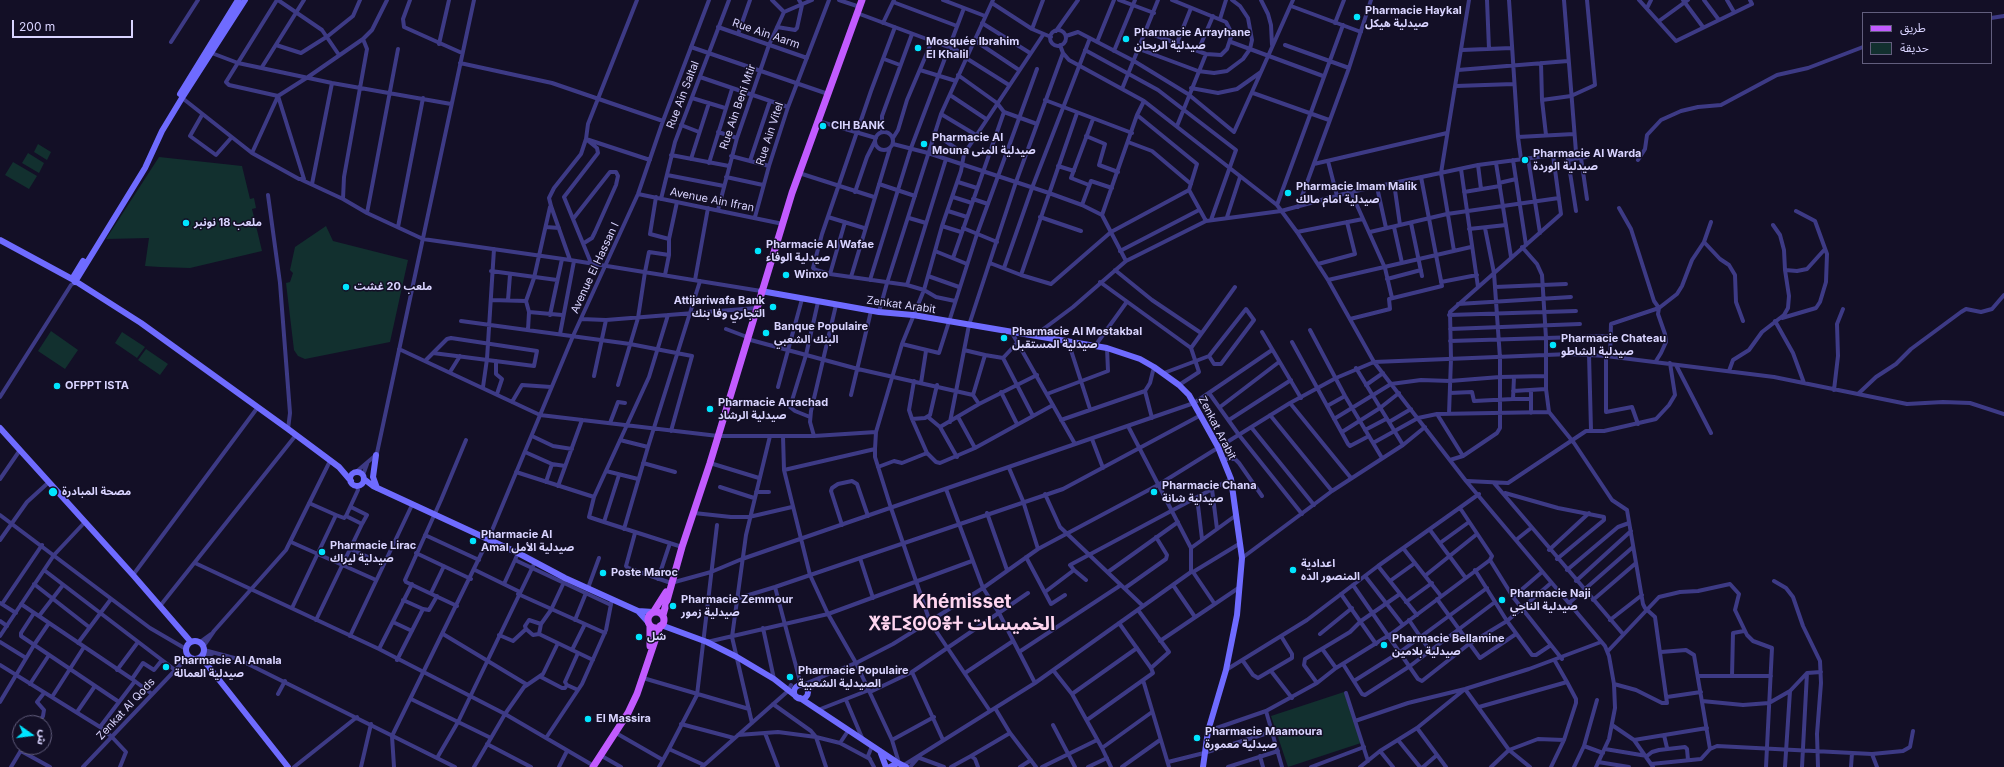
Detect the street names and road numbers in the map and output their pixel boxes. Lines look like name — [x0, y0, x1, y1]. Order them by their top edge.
street label: Rue Ain Aarm — [730, 16, 802, 52]
street label: Rue Ain Saltal — [664, 59, 702, 131]
street label: Rue Ain Beni Mtir — [717, 63, 759, 151]
street label: Rue Ain Vitel — [754, 101, 786, 167]
street label: Avenue Ain Ifran — [669, 185, 755, 215]
street label: Avenue El Hassan I — [568, 220, 622, 316]
street label: Zenkat Arabit — [866, 294, 936, 316]
street label: Zenkat Arabit — [1195, 394, 1239, 462]
street label: Zenkat Al Qods — [94, 675, 158, 743]

